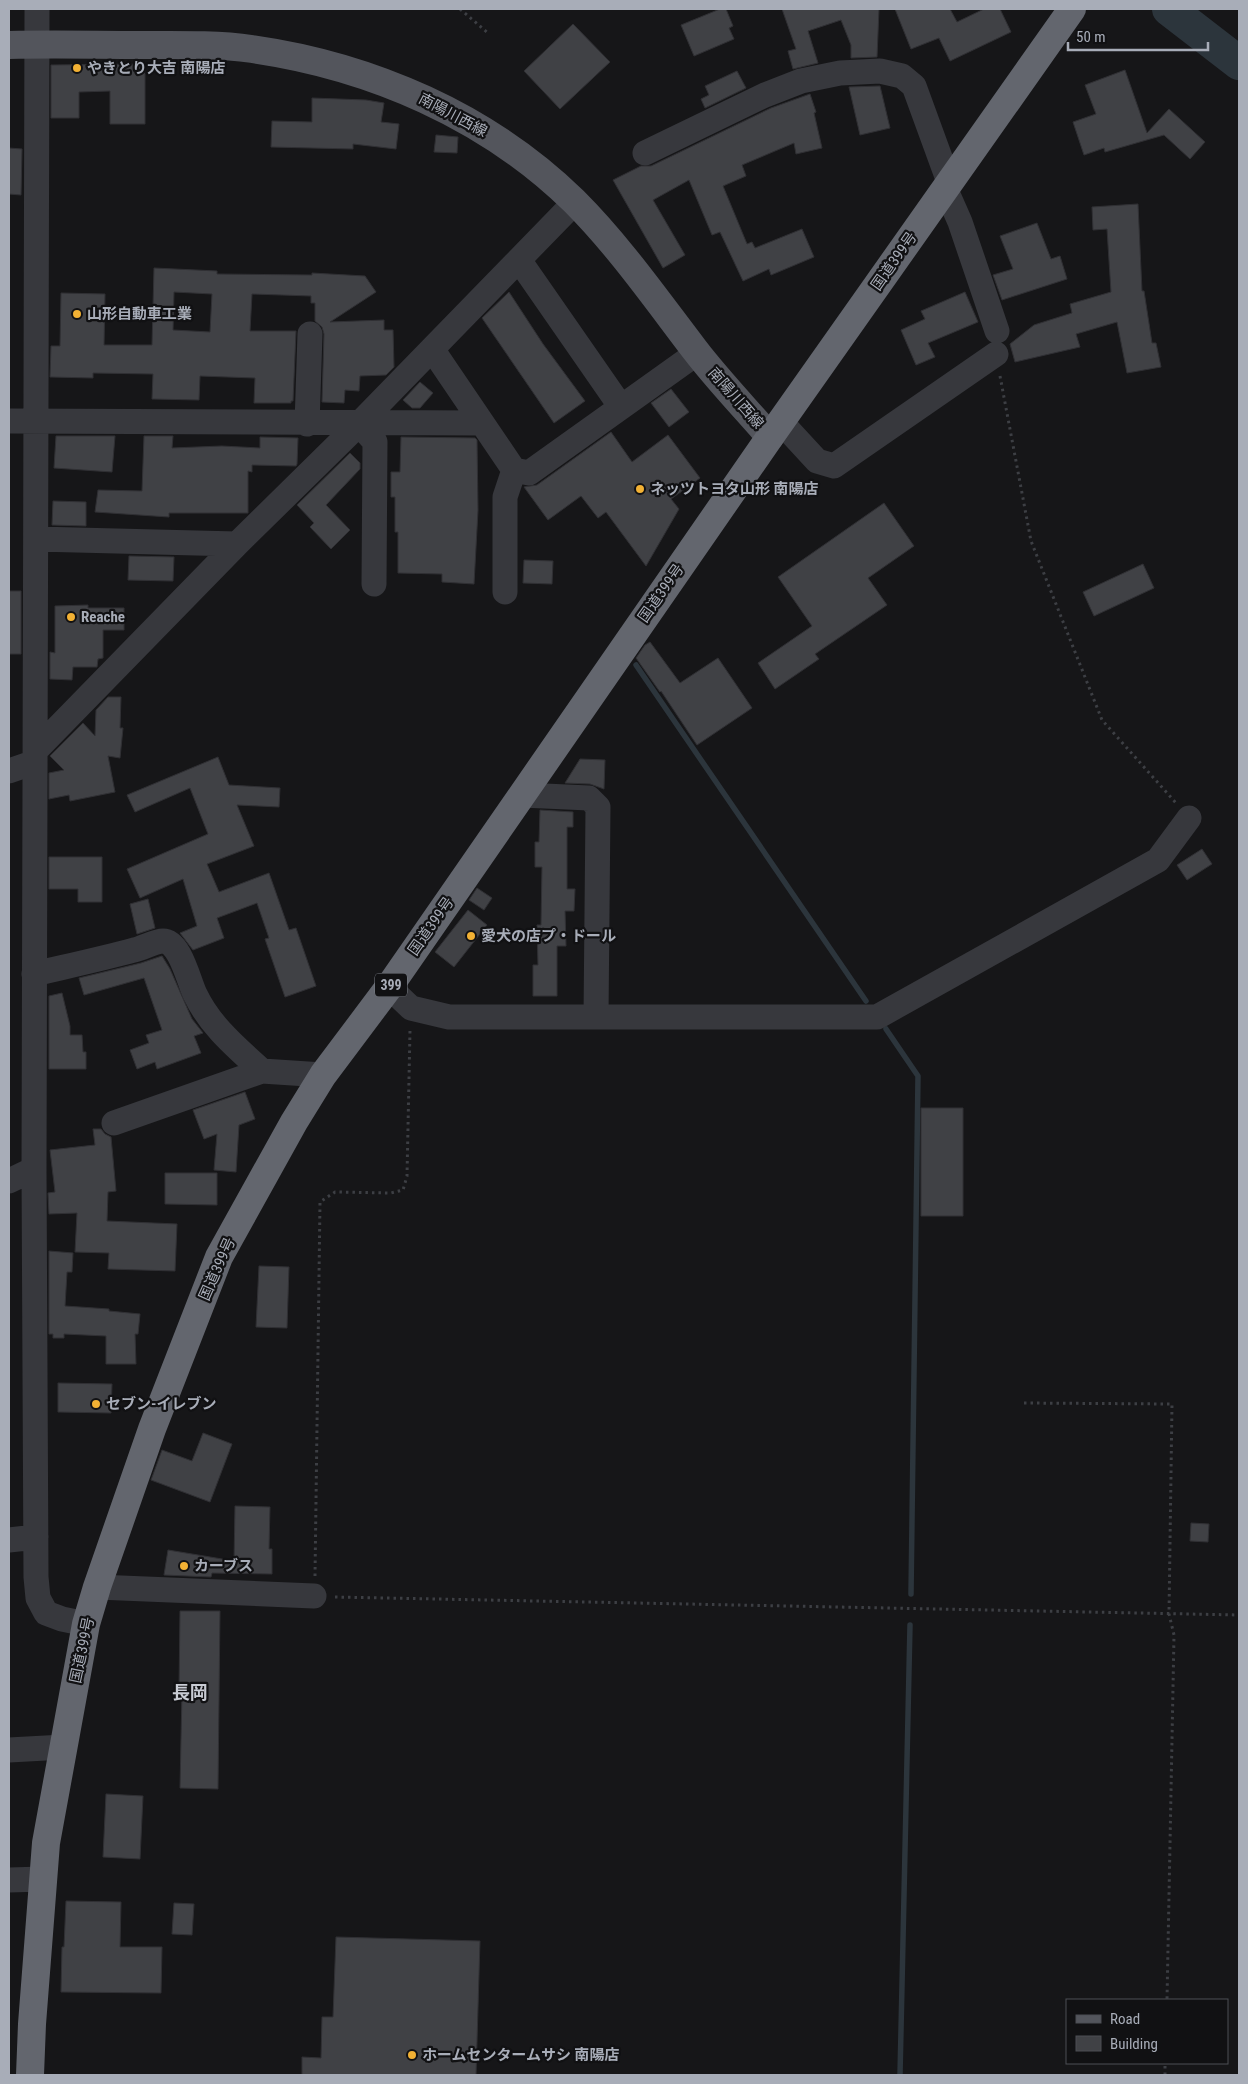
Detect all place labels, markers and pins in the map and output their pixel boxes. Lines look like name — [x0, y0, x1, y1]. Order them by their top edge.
place label: やきとり大吉 南陽店 — [87, 59, 225, 77]
marker: やきとり大吉 南陽店 — [71, 62, 83, 74]
place label: 山形自動車工業 — [87, 305, 192, 323]
marker: 山形自動車工業 — [71, 308, 83, 320]
place label: ネッツトヨタ山形 南陽店 — [650, 480, 818, 498]
marker: ネッツトヨタ山形 南陽店 — [634, 483, 646, 495]
place label: Reache — [81, 608, 125, 626]
marker: Reache — [65, 611, 77, 623]
place label: 愛犬の店プ・ドール — [481, 927, 616, 945]
marker: 愛犬の店プ・ドール — [465, 930, 477, 942]
place label: セブン-イレブン — [106, 1395, 216, 1413]
marker: セブン-イレブン — [90, 1398, 102, 1410]
place label: カーブス — [194, 1557, 253, 1575]
marker: カーブス — [178, 1560, 190, 1572]
place label: ホームセンタームサシ 南陽店 — [422, 2046, 620, 2064]
marker: ホームセンタームサシ 南陽店 — [406, 2049, 418, 2061]

